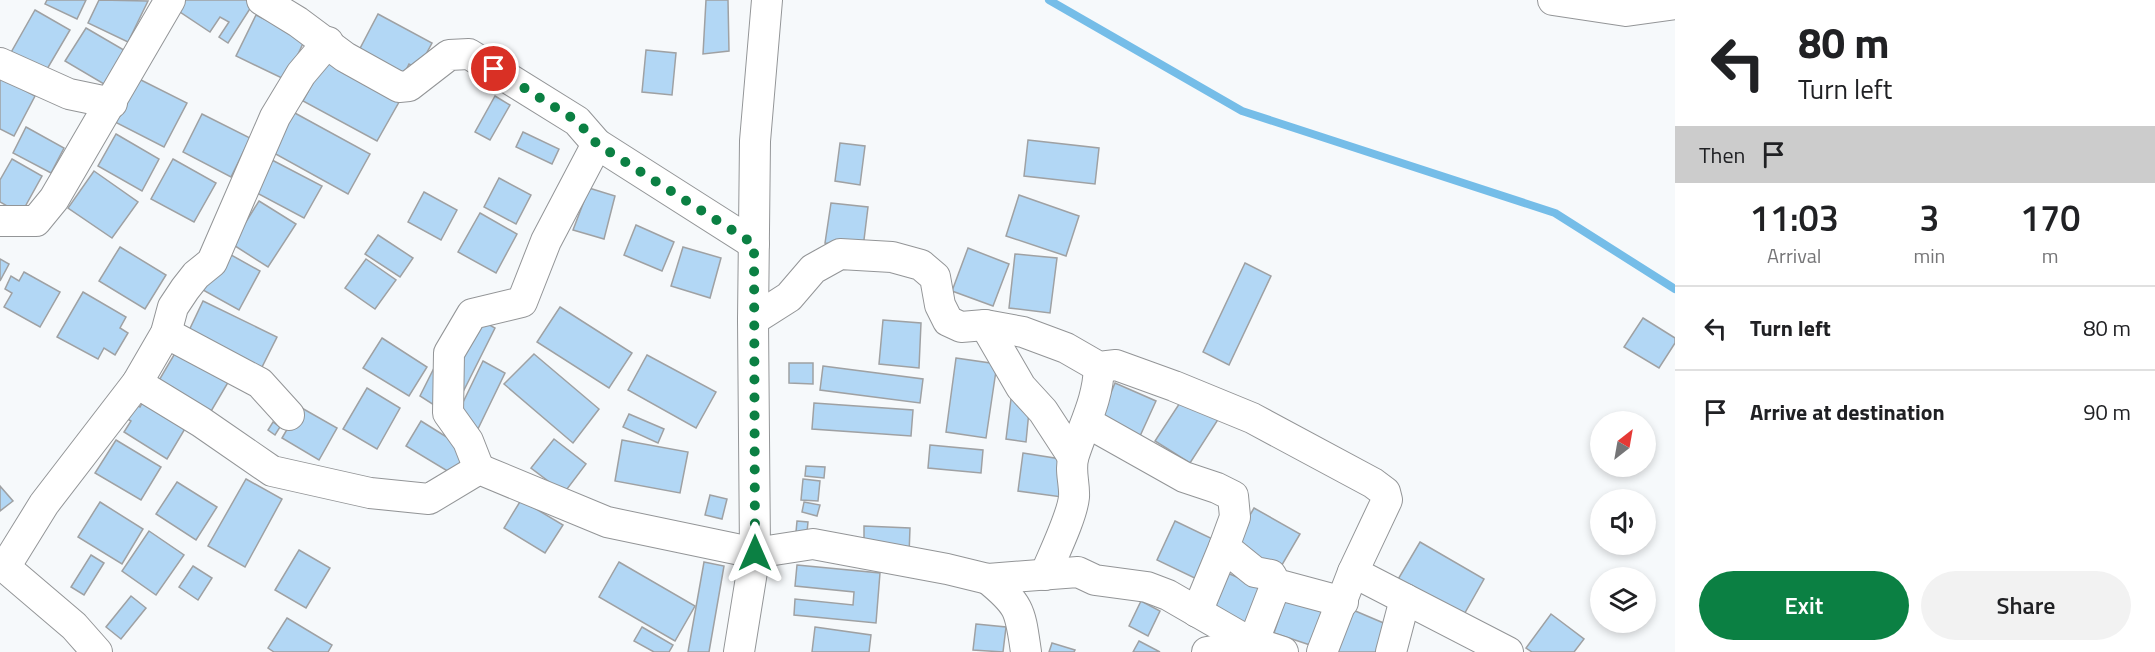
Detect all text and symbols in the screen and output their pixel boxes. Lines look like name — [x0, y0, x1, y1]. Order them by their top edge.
text: 80 m — [1798, 10, 1890, 74]
icon: left — [1699, 24, 1777, 102]
pin — [468, 43, 519, 94]
icon: arrive — [477, 52, 510, 85]
text: Turn left — [1798, 68, 1892, 109]
text: Then — [1699, 138, 1745, 172]
icon: arrive — [1757, 138, 1790, 171]
text: 11:03 — [1750, 190, 1839, 245]
text: 3 — [1919, 190, 1939, 245]
text: 170 — [2020, 190, 2080, 245]
text: Arrival — [1767, 240, 1821, 271]
text: min — [1913, 240, 1945, 271]
text: m — [2042, 240, 2058, 271]
text: Turn left — [1750, 311, 1831, 345]
text: 80 m — [2083, 311, 2131, 345]
icon: left — [1699, 312, 1732, 345]
text: Arrive at destination — [1750, 395, 1945, 429]
text: 90 m — [2083, 395, 2131, 429]
icon: arrive — [1699, 396, 1732, 429]
north arrow — [1590, 411, 1656, 477]
map controls — [1590, 411, 1656, 633]
button: sound — [1590, 489, 1656, 555]
position arrow — [723, 521, 787, 585]
button: layers — [1590, 567, 1656, 633]
button: Exit — [1699, 571, 1909, 640]
button: Share — [1921, 571, 2131, 640]

